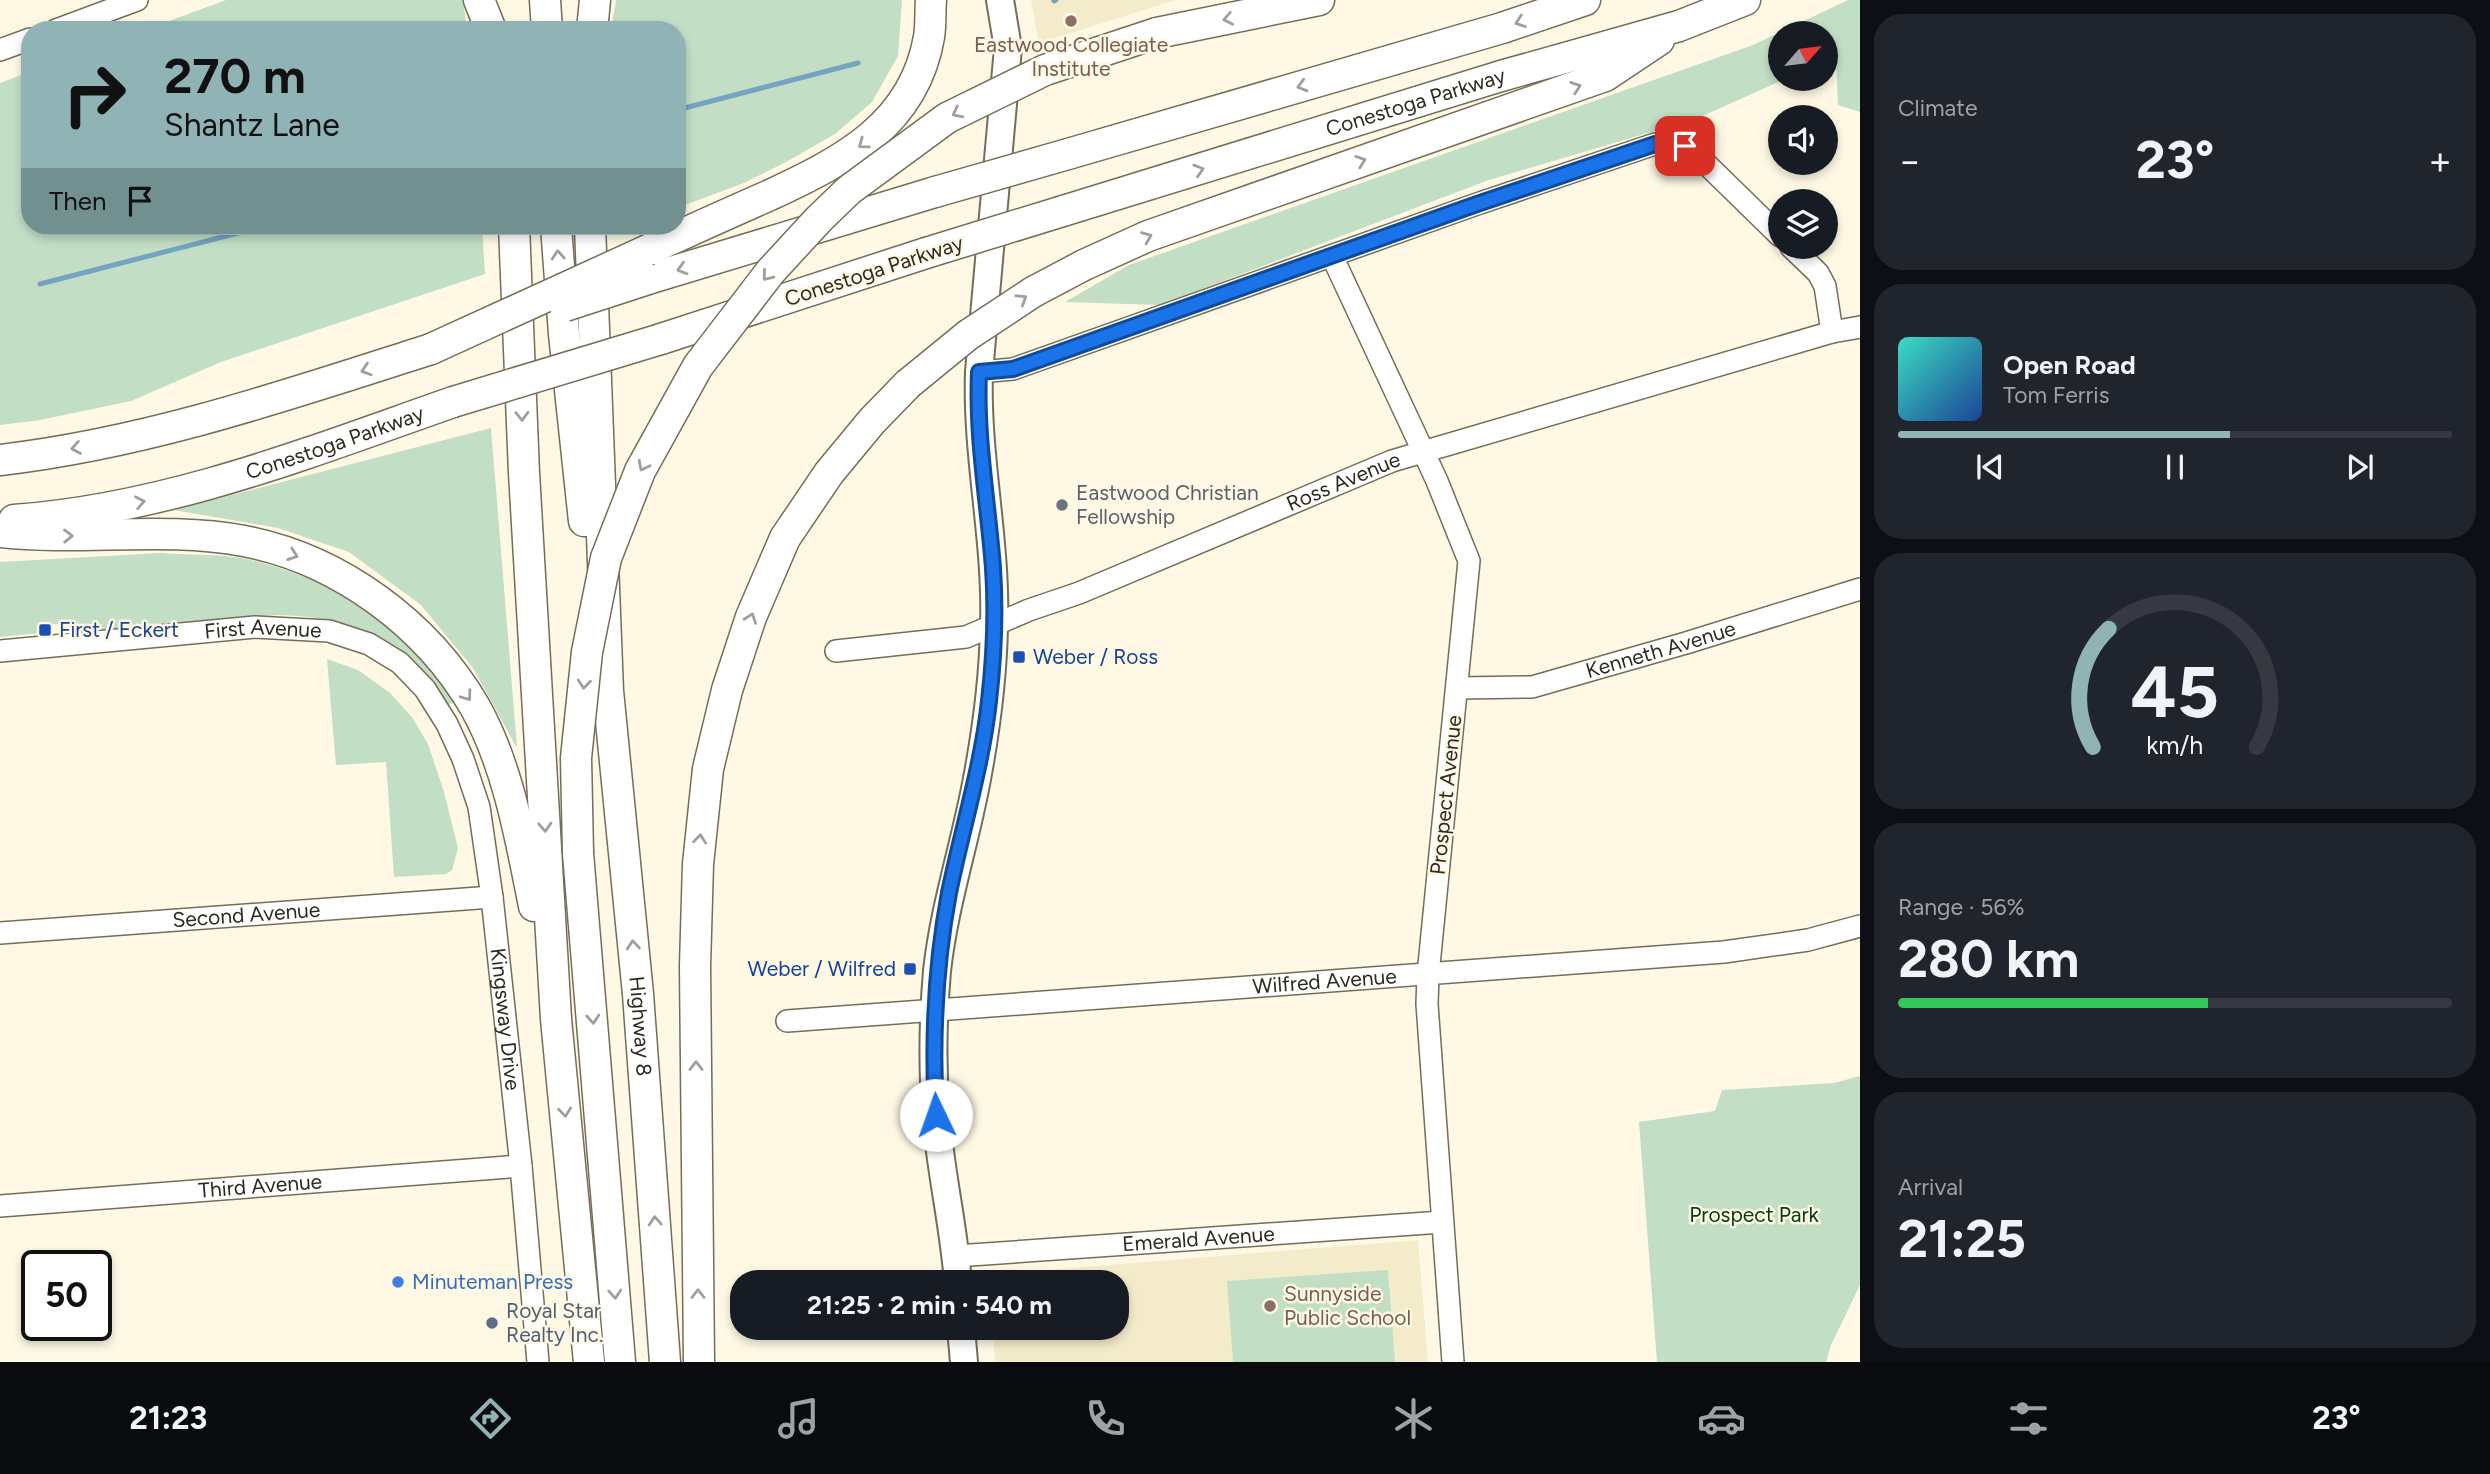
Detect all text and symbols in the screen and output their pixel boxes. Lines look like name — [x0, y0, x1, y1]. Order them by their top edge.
one-way arrow — [1222, 10, 1234, 25]
marker: Eastwood Collegiate Institute — [1063, 13, 1079, 29]
one-way arrow — [1515, 14, 1527, 28]
north arrow — [1768, 21, 1838, 91]
map controls — [1768, 21, 1838, 259]
place label: Eastwood Collegiate Institute — [974, 32, 1168, 81]
text: 270 m — [164, 46, 306, 105]
icon: right — [49, 49, 140, 140]
street label: Conestoga Parkway — [1323, 62, 1508, 141]
one-way arrow — [1296, 78, 1308, 93]
one-way arrow — [1569, 81, 1581, 95]
text: Climate — [1898, 94, 1977, 122]
one-way arrow — [952, 105, 964, 119]
button: sound — [1768, 105, 1838, 175]
text: Shantz Lane — [164, 106, 340, 144]
pin — [1655, 116, 1715, 176]
icon: arrive — [1666, 127, 1704, 165]
text: 23° — [2136, 129, 2214, 191]
one-way arrow — [858, 136, 871, 149]
text: − — [1898, 138, 1922, 184]
text: + — [2428, 138, 2452, 184]
one-way arrow — [1355, 155, 1367, 169]
one-way arrow — [1193, 163, 1205, 178]
icon: arrive — [121, 182, 159, 220]
text: Then — [49, 185, 107, 217]
button: layers — [1768, 189, 1838, 259]
street label: Conestoga Parkway — [781, 230, 966, 311]
one-way arrow — [1139, 231, 1152, 245]
one-way arrow — [551, 250, 566, 261]
one-way arrow — [676, 260, 688, 275]
one-way arrow — [763, 269, 776, 281]
one-way arrow — [1014, 295, 1027, 307]
text: Open Road — [2003, 349, 2136, 381]
one-way arrow — [361, 362, 373, 376]
text: Tom Ferris — [2003, 381, 2109, 409]
street label: Conestoga Parkway — [243, 400, 427, 484]
one-way arrow — [514, 411, 529, 422]
one-way arrow — [70, 440, 82, 455]
street label: Ross Avenue — [1282, 446, 1403, 516]
icon: previous — [1971, 448, 2009, 486]
icon: pause — [2156, 448, 2194, 486]
icon: next — [2341, 448, 2379, 486]
one-way arrow — [637, 459, 651, 471]
place label: Eastwood Christian Fellowship — [1076, 480, 1259, 529]
one-way arrow — [134, 495, 146, 510]
marker: Eastwood Christian Fellowship — [1054, 497, 1070, 513]
one-way arrow — [63, 528, 74, 544]
one-way arrow — [287, 547, 299, 561]
one-way arrow — [743, 613, 757, 625]
street label: First Avenue — [203, 614, 322, 644]
street label: Kenneth Avenue — [1583, 615, 1739, 683]
place label: First / Eckert — [59, 617, 179, 642]
marker: First / Eckert — [37, 622, 53, 638]
place label: Weber / Ross — [1033, 644, 1158, 669]
text: 45 — [2131, 648, 2219, 735]
marker: Weber / Ross — [1011, 649, 1027, 665]
one-way arrow — [577, 679, 592, 690]
one-way arrow — [458, 688, 471, 701]
street label: Prospect Avenue — [1425, 714, 1466, 876]
text: km/h — [2146, 730, 2204, 760]
one-way arrow — [537, 822, 552, 833]
one-way arrow — [693, 833, 708, 845]
text: Range · 56% — [1898, 893, 2025, 921]
street label: Second Avenue — [171, 897, 321, 932]
text: 280 km — [1898, 928, 2079, 990]
one-way arrow — [626, 939, 641, 950]
street label: Kingsway Drive — [486, 947, 526, 1092]
place label: Weber / Wilfred — [748, 956, 896, 981]
marker: Weber / Wilfred — [902, 961, 918, 977]
street label: Wilfred Avenue — [1252, 963, 1398, 999]
street label: Highway 8 — [624, 975, 657, 1077]
one-way arrow — [585, 1013, 600, 1024]
one-way arrow — [688, 1061, 704, 1071]
position arrow — [899, 1078, 973, 1152]
one-way arrow — [557, 1106, 572, 1118]
street label: Third Avenue — [197, 1168, 323, 1203]
text: Arrival — [1898, 1173, 1963, 1201]
park label: Prospect Park — [1689, 1202, 1820, 1227]
text: 21:25 — [1898, 1208, 2026, 1270]
one-way arrow — [648, 1215, 663, 1226]
street label: Emerald Avenue — [1121, 1221, 1275, 1256]
speed limit sign: 50 — [21, 1250, 112, 1341]
place label: Minuteman Press — [412, 1269, 573, 1294]
marker: Minuteman Press — [390, 1274, 406, 1290]
place label: Sunnyside Public School — [1284, 1281, 1411, 1330]
one-way arrow — [690, 1288, 706, 1299]
one-way arrow — [607, 1289, 622, 1300]
text: 21:25 · 2 min · 540 m — [807, 1289, 1052, 1321]
place label: Royal Star Realty Inc. — [506, 1298, 603, 1347]
marker: Sunnyside Public School — [1262, 1298, 1278, 1314]
marker: Royal Star Realty Inc. — [484, 1315, 500, 1331]
icon: directions — [466, 1394, 515, 1443]
icon: music — [774, 1394, 823, 1443]
icon: phone — [1081, 1394, 1130, 1443]
icon: climate — [1389, 1394, 1438, 1443]
icon: car — [1697, 1394, 1746, 1443]
icon: filters — [2004, 1394, 2053, 1443]
text: 21:23 — [129, 1399, 207, 1437]
text: 23° — [2312, 1399, 2361, 1437]

